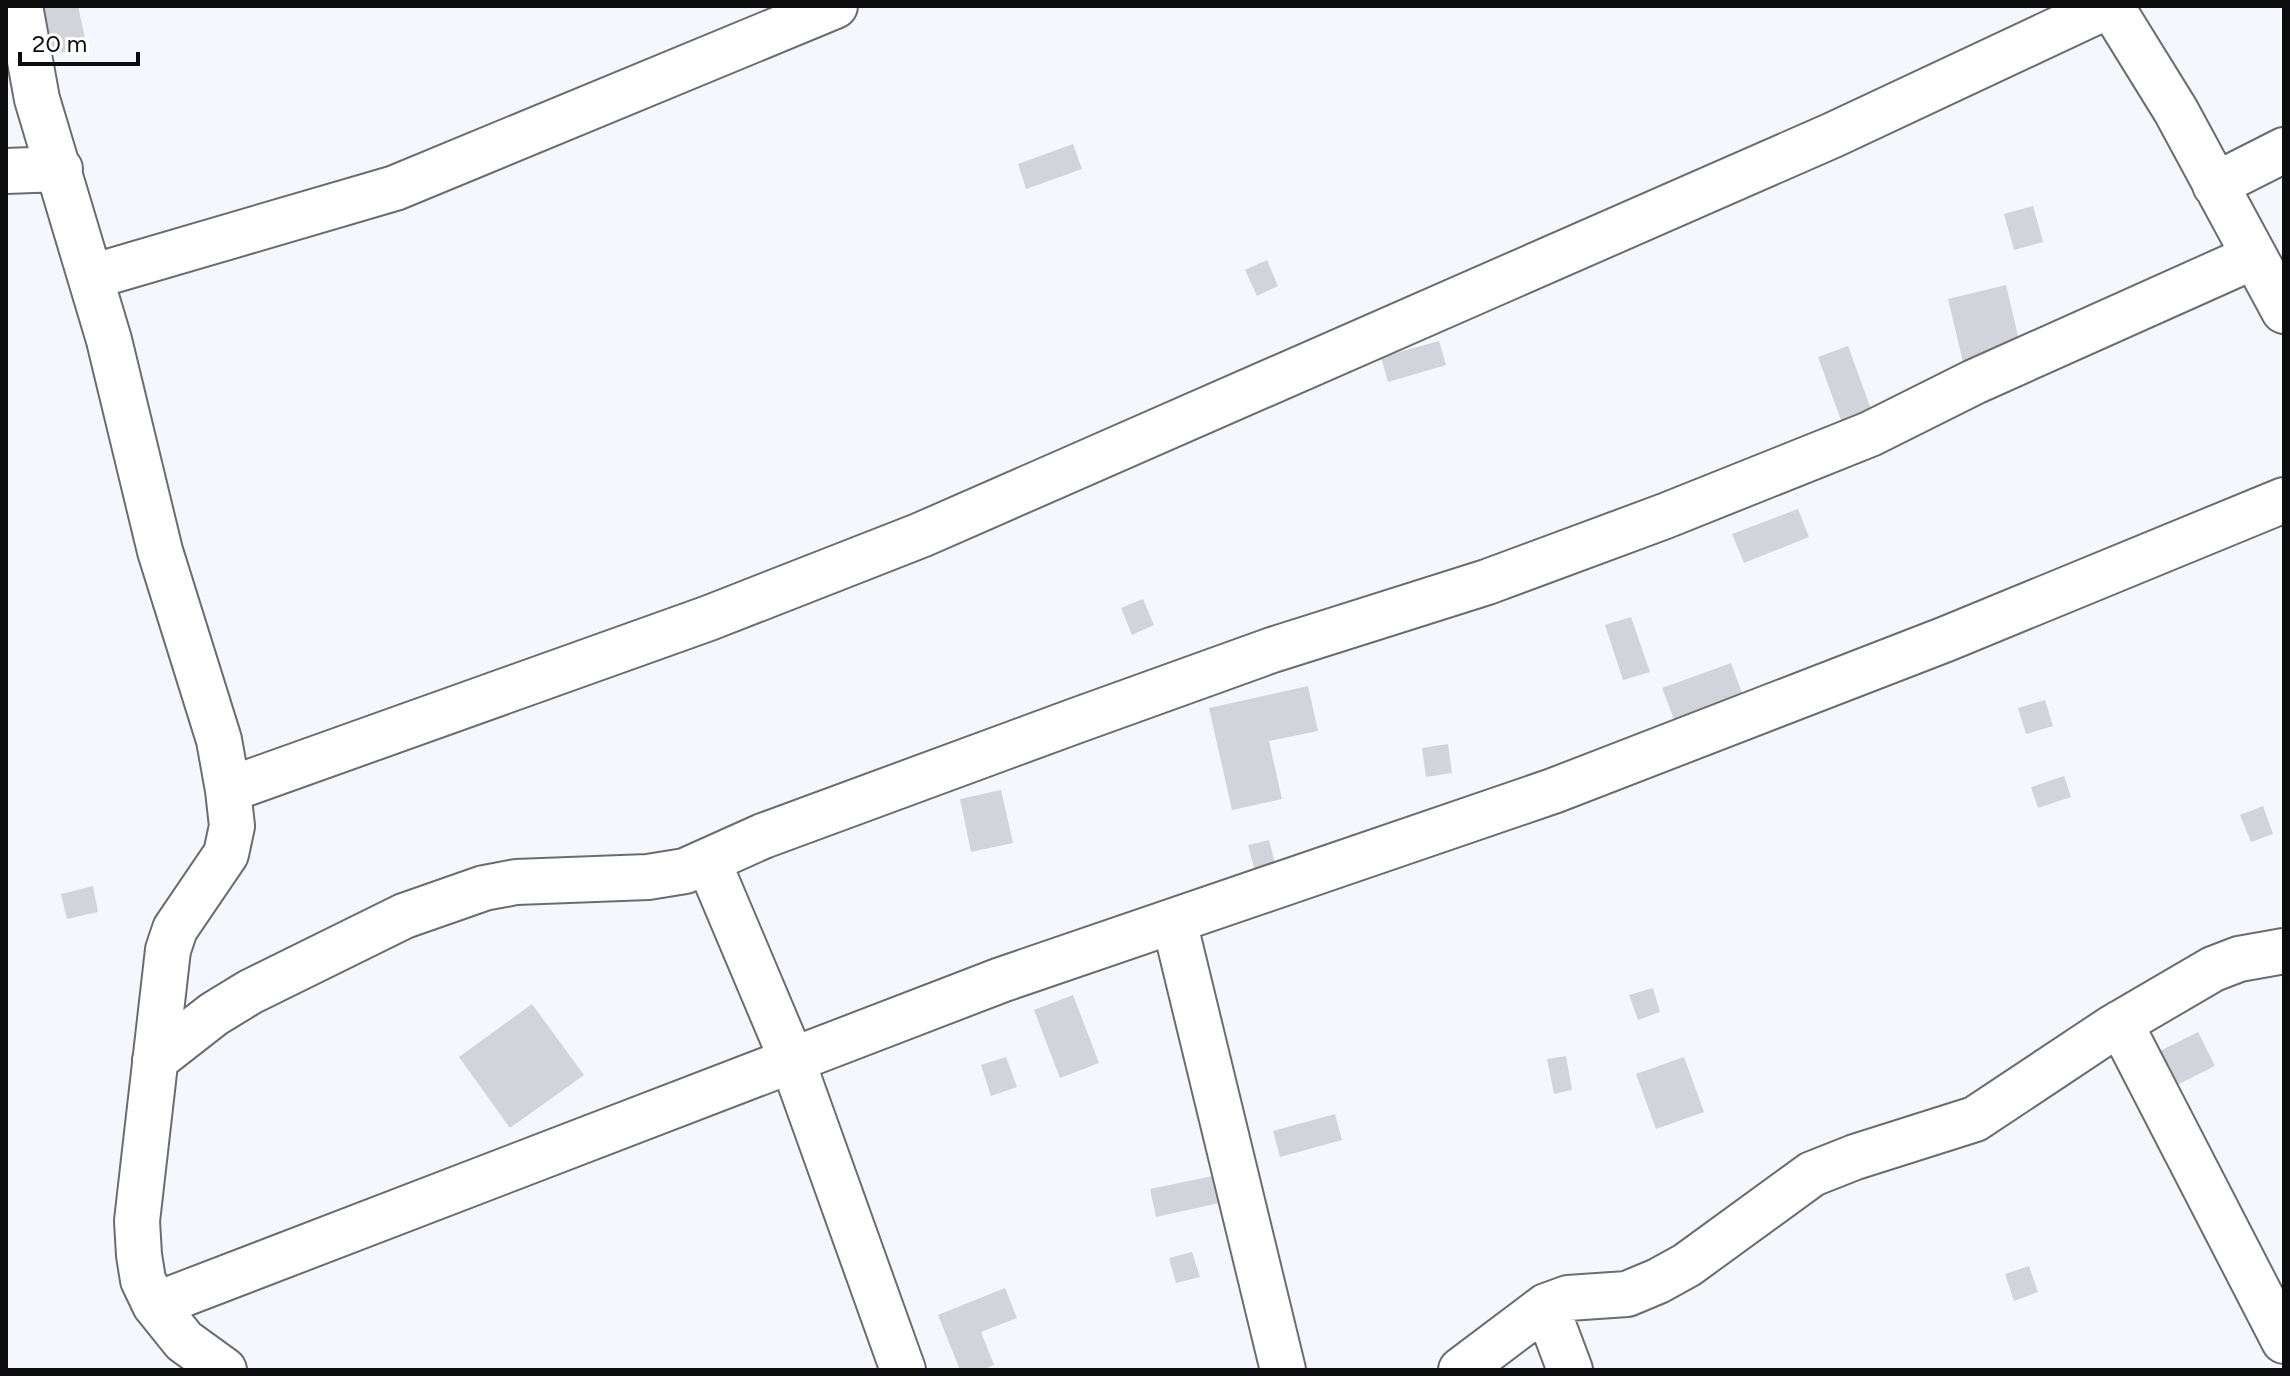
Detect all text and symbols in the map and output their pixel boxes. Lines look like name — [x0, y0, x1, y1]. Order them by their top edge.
scale bar — [20, 16, 138, 66]
text: 20 m — [32, 29, 87, 58]

